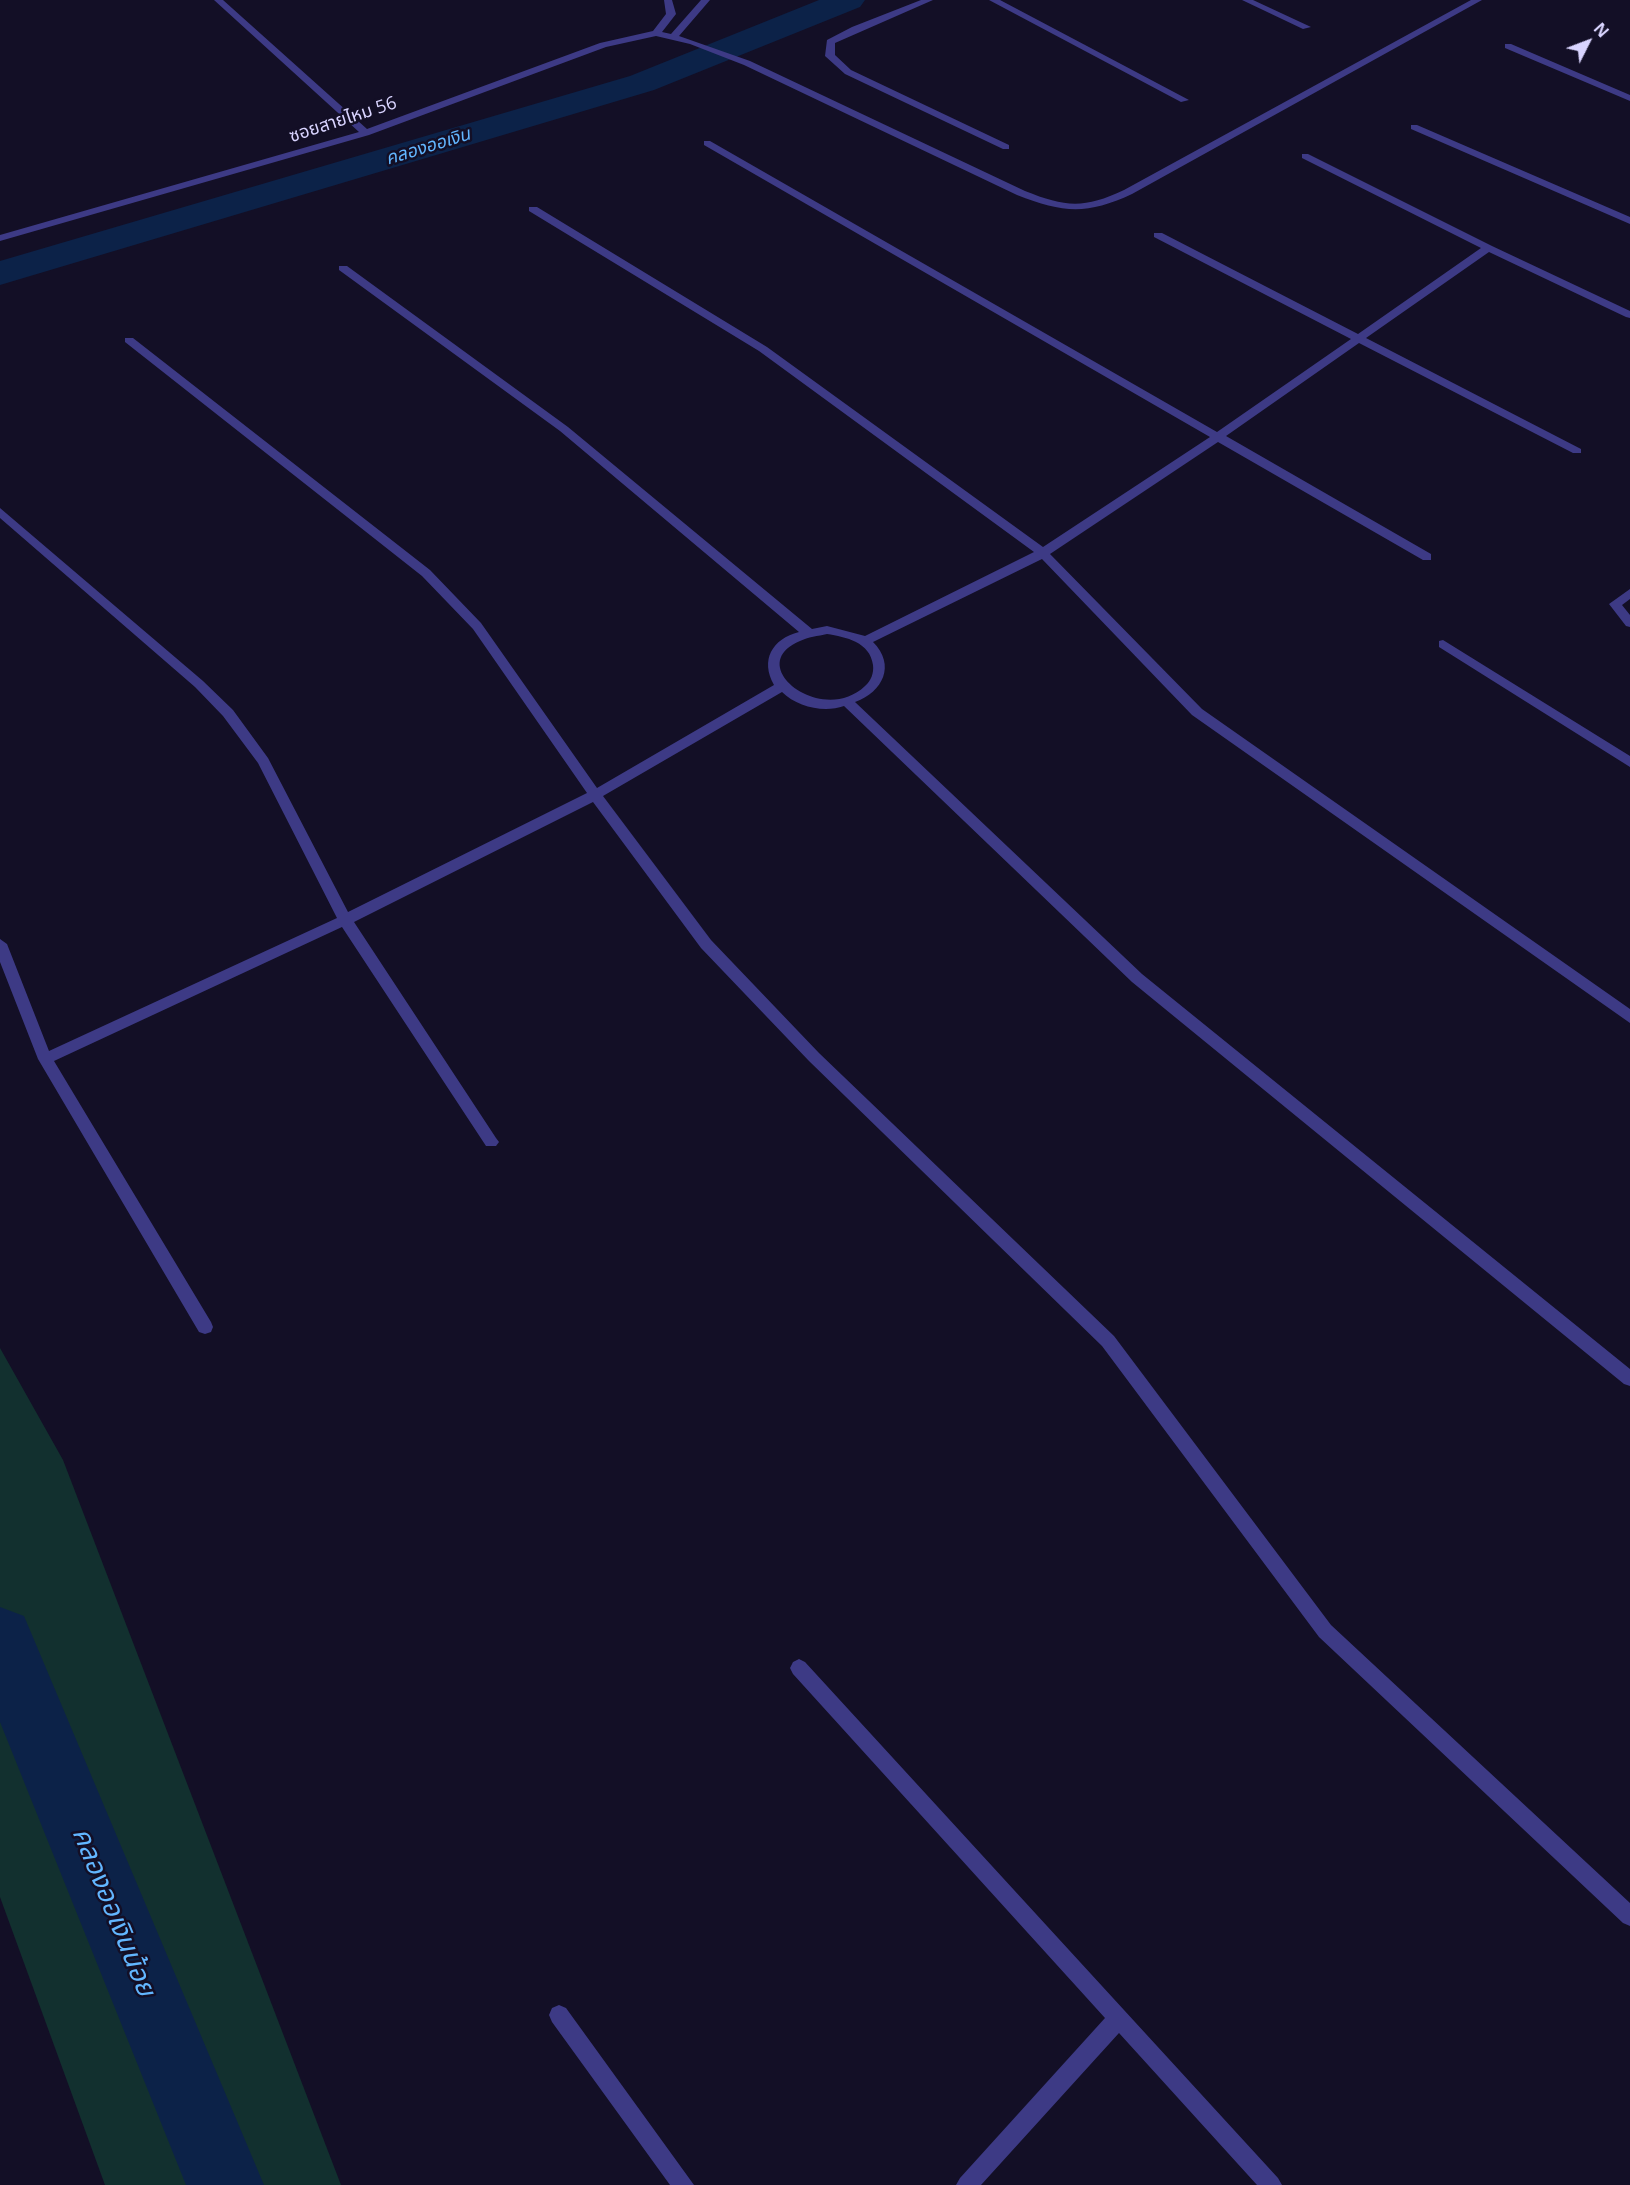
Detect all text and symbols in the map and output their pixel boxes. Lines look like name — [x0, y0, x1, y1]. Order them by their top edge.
north arrow — [1558, 12, 1618, 72]
text: N — [1589, 18, 1614, 42]
street label: ซอยสายไหม 56 — [287, 92, 399, 148]
water label: คลองออเงิน — [383, 124, 473, 170]
water label: คลองออเงินน้อย — [64, 1823, 162, 2001]

